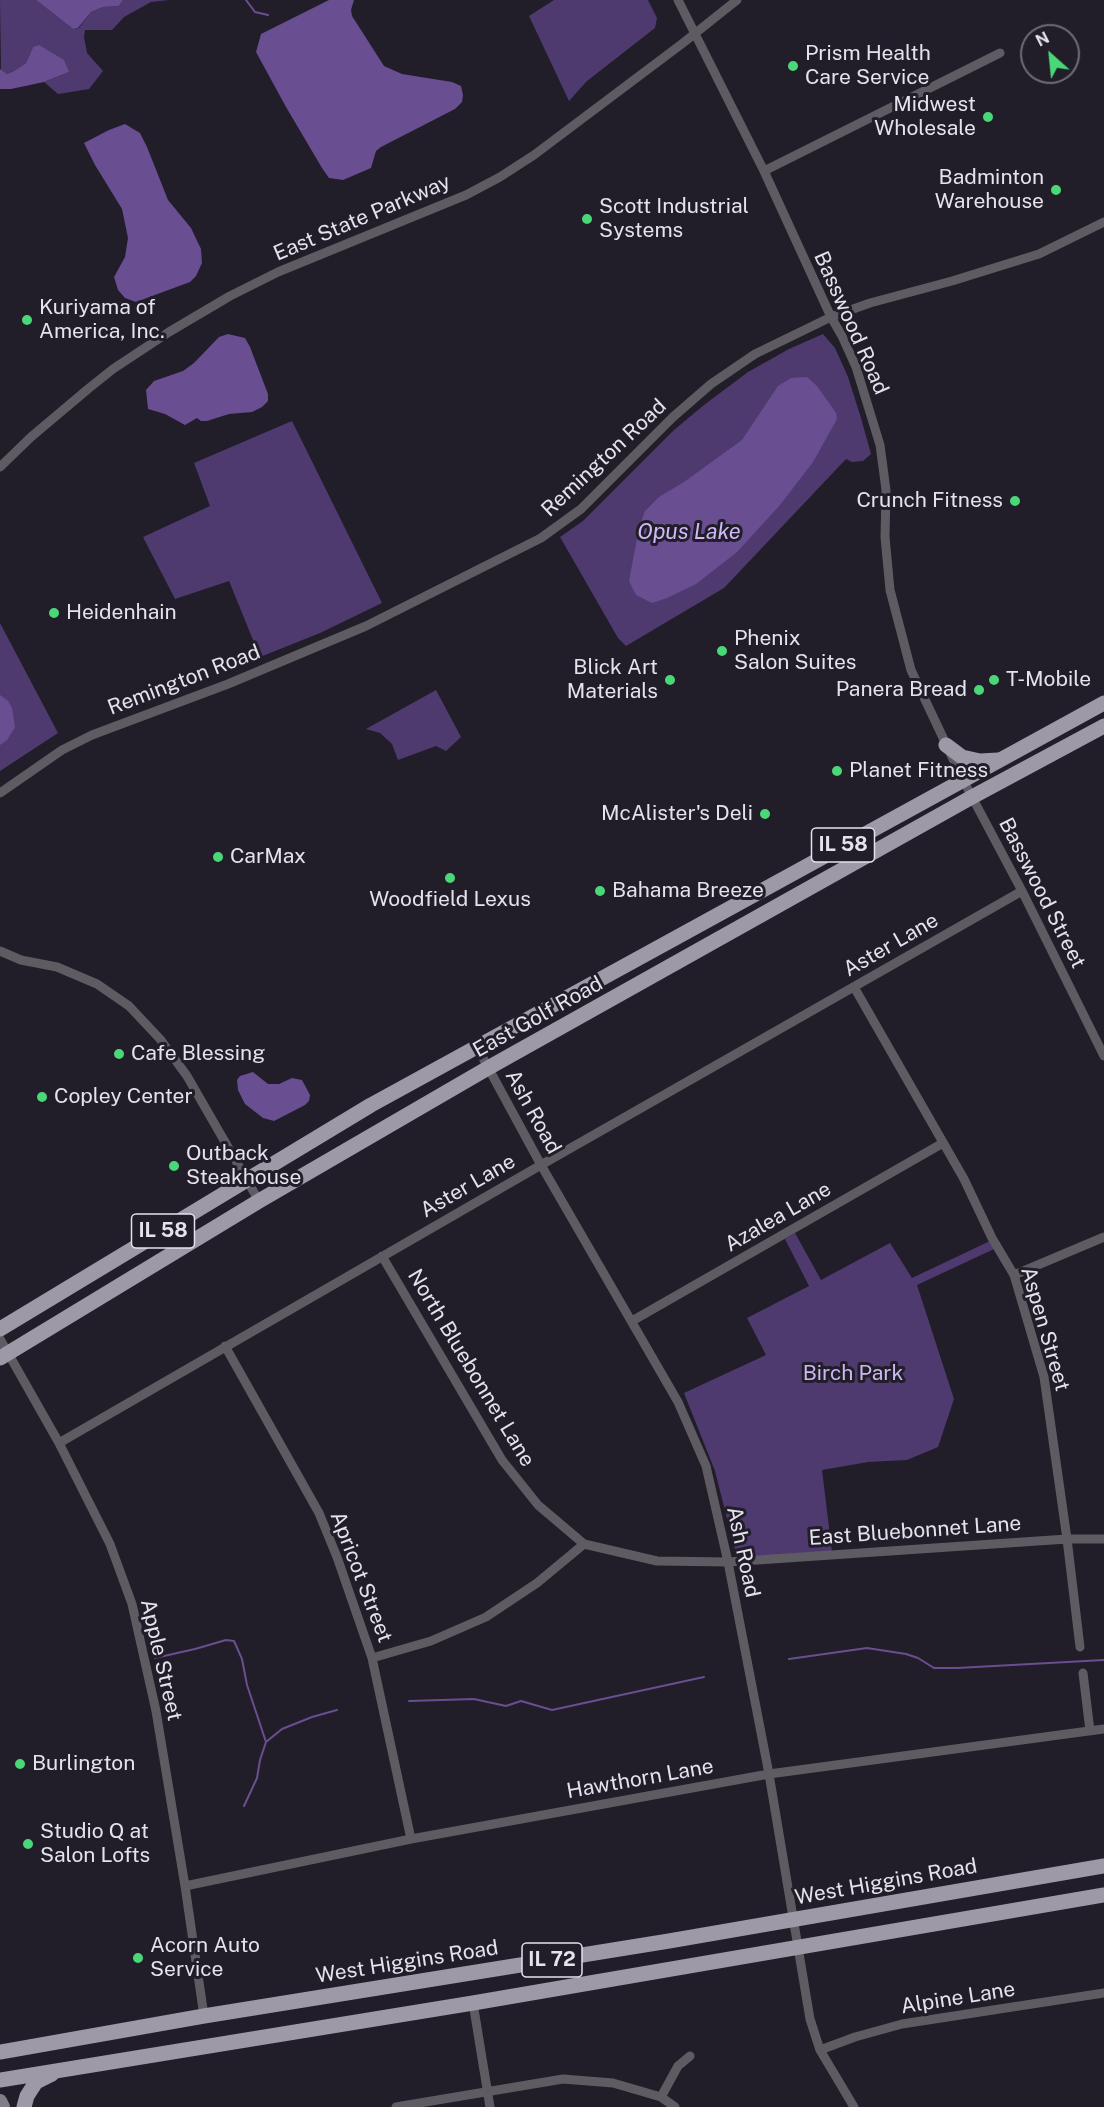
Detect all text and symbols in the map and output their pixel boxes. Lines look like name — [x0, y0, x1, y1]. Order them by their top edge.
north arrow — [1020, 24, 1080, 84]
text: N — [1033, 28, 1052, 51]
place label: Prism Health Care Service — [805, 41, 931, 91]
marker: Prism Health Care Service — [786, 59, 800, 73]
place label: Midwest Wholesale — [874, 92, 976, 142]
marker: Midwest Wholesale — [981, 110, 995, 124]
place label: Badminton Warehouse — [935, 165, 1044, 215]
street label: East State Parkway — [270, 169, 454, 267]
marker: Badminton Warehouse — [1049, 183, 1063, 197]
place label: Scott Industrial Systems — [599, 194, 749, 244]
marker: Scott Industrial Systems — [580, 212, 594, 226]
street label: Basswood Road — [808, 248, 894, 398]
place label: Kuriyama of America, Inc. — [39, 295, 165, 345]
marker: Kuriyama of America, Inc. — [20, 313, 34, 327]
street label: Remington Road — [536, 394, 672, 522]
place label: Crunch Fitness — [856, 488, 1003, 514]
marker: Crunch Fitness — [1008, 494, 1022, 508]
water label: Opus Lake — [637, 519, 741, 545]
place label: Heidenhain — [66, 600, 177, 626]
marker: Heidenhain — [47, 606, 61, 620]
place label: Phenix Salon Suites — [734, 626, 856, 676]
street label: Remington Road — [104, 639, 264, 721]
marker: Phenix Salon Suites — [715, 644, 729, 658]
place label: Blick Art Materials — [567, 655, 658, 705]
place label: T-Mobile — [1006, 667, 1091, 693]
marker: Blick Art Materials — [663, 673, 677, 687]
marker: T-Mobile — [987, 673, 1001, 687]
place label: Panera Bread — [836, 677, 967, 703]
marker: Panera Bread — [972, 683, 986, 697]
place label: Planet Fitness — [849, 758, 988, 784]
marker: Planet Fitness — [830, 764, 844, 778]
place label: McAlister's Deli — [601, 801, 753, 827]
marker: McAlister's Deli — [758, 807, 772, 821]
street label: Basswood Street — [993, 813, 1091, 973]
road number: IL 58 — [812, 828, 874, 862]
place label: CarMax — [230, 844, 306, 870]
marker: CarMax — [211, 850, 225, 864]
marker: Woodfield Lexus — [443, 871, 457, 885]
place label: Bahama Breeze — [612, 878, 764, 904]
marker: Bahama Breeze — [593, 884, 607, 898]
place label: Woodfield Lexus — [369, 887, 531, 913]
street label: Aster Lane — [839, 908, 943, 982]
street label: East Golf Road — [469, 971, 607, 1063]
place label: Cafe Blessing — [131, 1041, 265, 1067]
marker: Cafe Blessing — [112, 1047, 126, 1061]
street label: Ash Road — [500, 1066, 566, 1158]
place label: Copley Center — [54, 1084, 193, 1110]
marker: Copley Center — [35, 1090, 49, 1104]
place label: Outback Steakhouse — [186, 1141, 301, 1191]
street label: Aster Lane — [416, 1149, 520, 1223]
marker: Outback Steakhouse — [167, 1159, 181, 1173]
street label: Azalea Lane — [720, 1176, 836, 1258]
road number: IL 58 — [132, 1214, 195, 1248]
street label: Aspen Street — [1015, 1264, 1075, 1394]
street label: North Bluebonnet Lane — [402, 1265, 540, 1471]
park label: Birch Park — [803, 1361, 903, 1387]
street label: Ash Road — [721, 1504, 765, 1600]
street label: Apricot Street — [324, 1508, 398, 1646]
street label: East Bluebonnet Lane — [808, 1511, 1022, 1551]
street label: Apple Street — [135, 1597, 187, 1723]
place label: Burlington — [32, 1751, 135, 1777]
street label: Hawthorn Lane — [565, 1754, 715, 1804]
marker: Burlington — [13, 1757, 27, 1771]
place label: Studio Q at Salon Lofts — [40, 1819, 150, 1869]
marker: Studio Q at Salon Lofts — [21, 1837, 35, 1851]
street label: West Higgins Road — [793, 1854, 979, 1910]
place label: Acorn Auto Service — [150, 1933, 260, 1983]
street label: West Higgins Road — [314, 1935, 500, 1989]
road number: IL 72 — [522, 1943, 582, 1977]
marker: Acorn Auto Service — [131, 1951, 145, 1965]
street label: Alpine Lane — [899, 1977, 1017, 2019]

